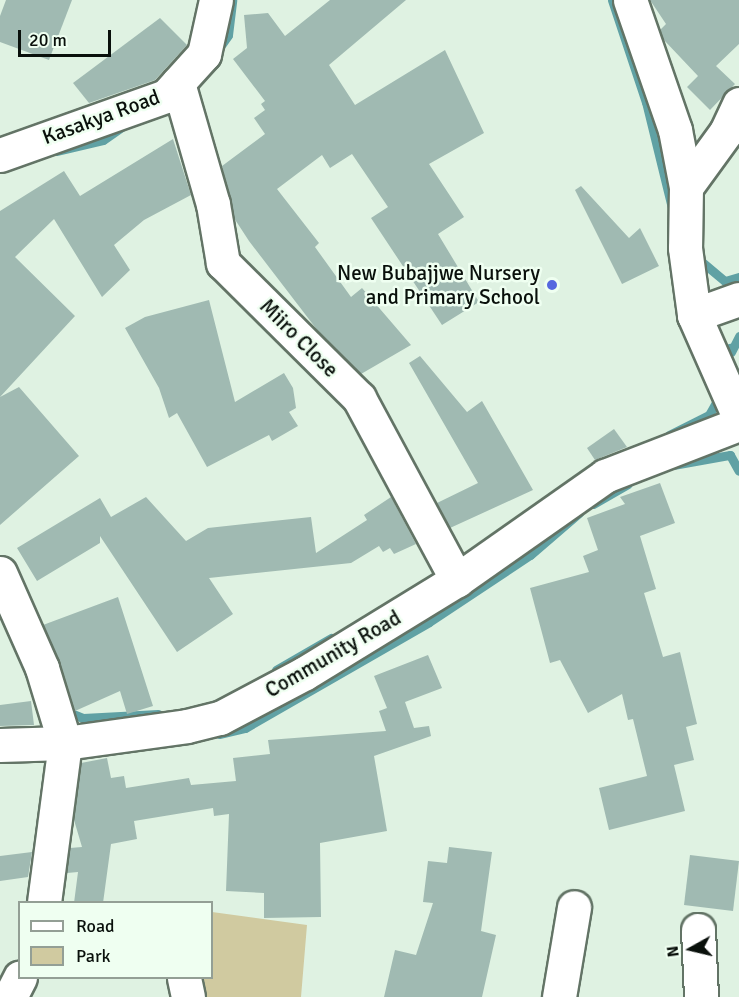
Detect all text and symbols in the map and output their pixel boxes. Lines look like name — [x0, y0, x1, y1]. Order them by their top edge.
scale bar — [21, 18, 114, 56]
text: 20 m — [29, 29, 67, 51]
street label: Kasakya Road — [39, 84, 163, 150]
place label: New Bubajjwe Nursery and Primary School — [337, 260, 540, 310]
marker: New Bubajjwe Nursery and Primary School — [545, 278, 559, 292]
street label: Miiro Close — [255, 294, 343, 382]
street label: Community Road — [261, 605, 405, 703]
legend — [18, 901, 213, 979]
text: Road — [76, 915, 115, 937]
north arrow — [661, 919, 721, 979]
text: Park — [76, 945, 111, 967]
text: N — [662, 945, 684, 958]

